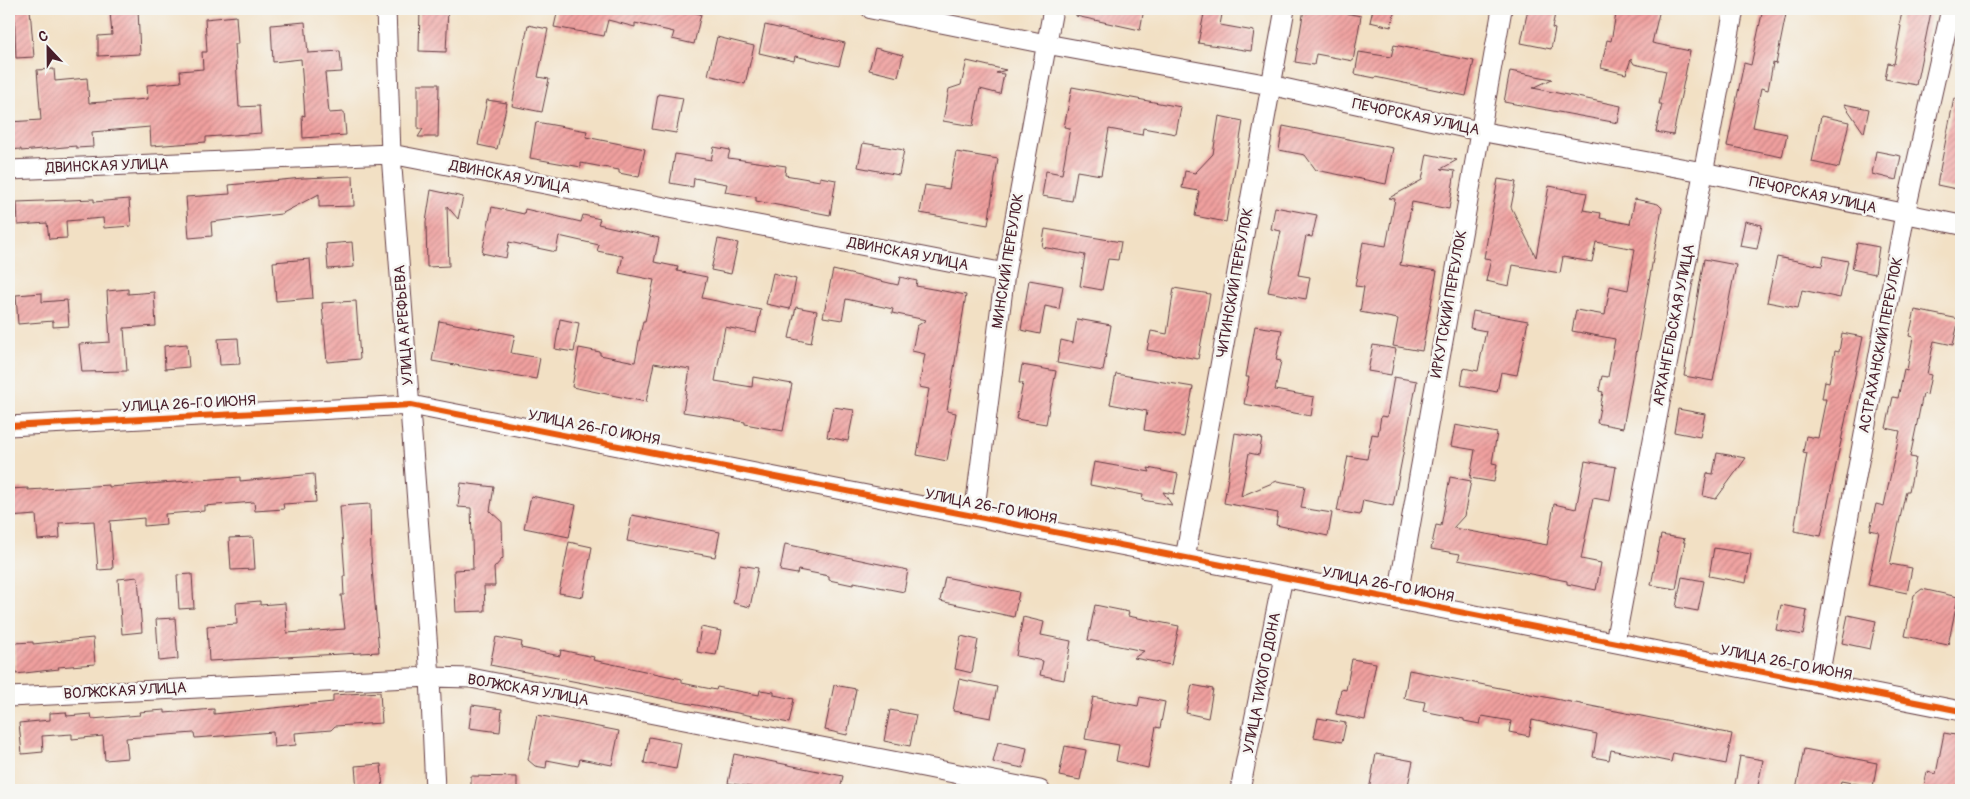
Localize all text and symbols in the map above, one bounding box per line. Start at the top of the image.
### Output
north arrow [22,22,72,72]
text: С [36,27,51,46]
street label: ПЕЧОРСКАЯ УЛИЦА [1351,94,1482,140]
street label: ДВИНСКАЯ УЛИЦА [44,154,169,178]
street label: ДВИНСКАЯ УЛИЦА [447,156,572,198]
street label: ПЕЧОРСКАЯ УЛИЦА [1748,172,1879,218]
street label: МИНСКИЙ ПЕРЕУЛОК [988,192,1028,330]
street label: ЧИТИНСКИЙ ПЕРЕУЛОК [1212,206,1258,360]
street label: ИРКУТСКИЙ ПЕРЕУЛОК [1427,229,1471,379]
street label: ДВИНСКАЯ УЛИЦА [845,233,970,275]
street label: АРХАНГЕЛЬСКАЯ УЛИЦА [1649,242,1699,408]
street label: АСТРАХАНСКИЙ ПЕРЕУЛОК [1855,255,1907,435]
street label: УЛИЦА АРЕФЬЕВА [390,264,418,386]
street label: УЛИЦА 26-ГО ИЮНЯ [121,391,257,417]
street label: УЛИЦА 26-ГО ИЮНЯ [526,406,662,450]
street label: УЛИЦА 26-ГО ИЮНЯ [923,485,1059,529]
street label: УЛИЦА 26-ГО ИЮНЯ [1320,563,1456,607]
street label: УЛИЦА ТИХОГО ДОНА [1239,611,1285,755]
street label: УЛИЦА 26-ГО ИЮНЯ [1718,641,1854,685]
street label: ВОЛЖСКАЯ УЛИЦА [466,670,590,710]
street label: ВОЛЖСКАЯ УЛИЦА [63,678,187,704]

